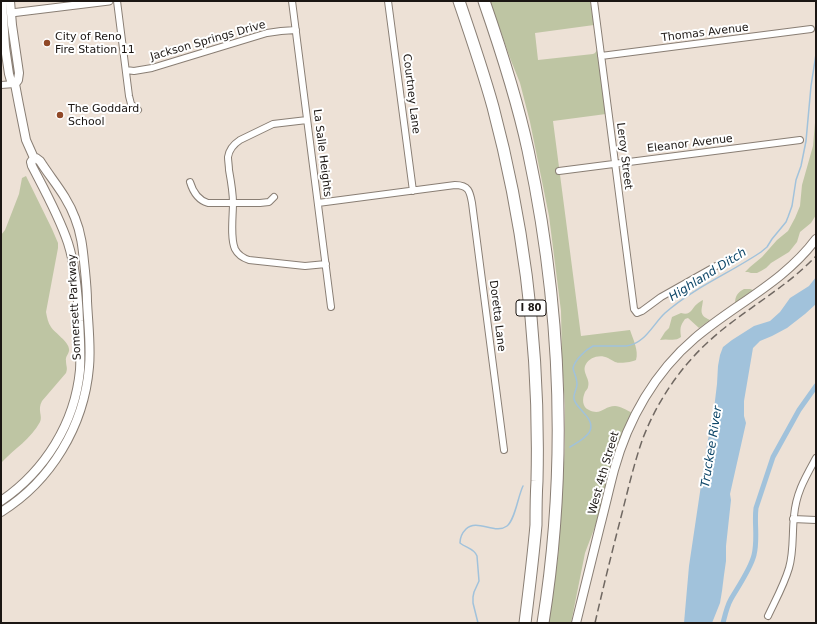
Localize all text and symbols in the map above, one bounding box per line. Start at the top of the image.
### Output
street label: Jackson Springs Drive [149,18,267,64]
street label: Thomas Avenue [661,21,749,45]
place label: City of Reno Fire Station 11 [55,30,135,56]
marker: City of Reno Fire Station 11 [42,38,52,48]
street label: Courtney Lane [400,53,422,135]
place label: The Goddard School [68,102,139,128]
street label: La Salle Heights [310,108,334,198]
marker: The Goddard School [55,110,65,120]
street label: Leroy Street [613,122,635,190]
street label: Eleanor Avenue [646,132,734,156]
water label: Highland Ditch [667,245,749,305]
street label: Somersett Parkway [66,254,84,360]
street label: Doretta Lane [486,280,508,352]
road number: I 80 [516,300,546,316]
water label: Truckee River [698,405,726,489]
street label: West 4th Street [586,430,622,516]

